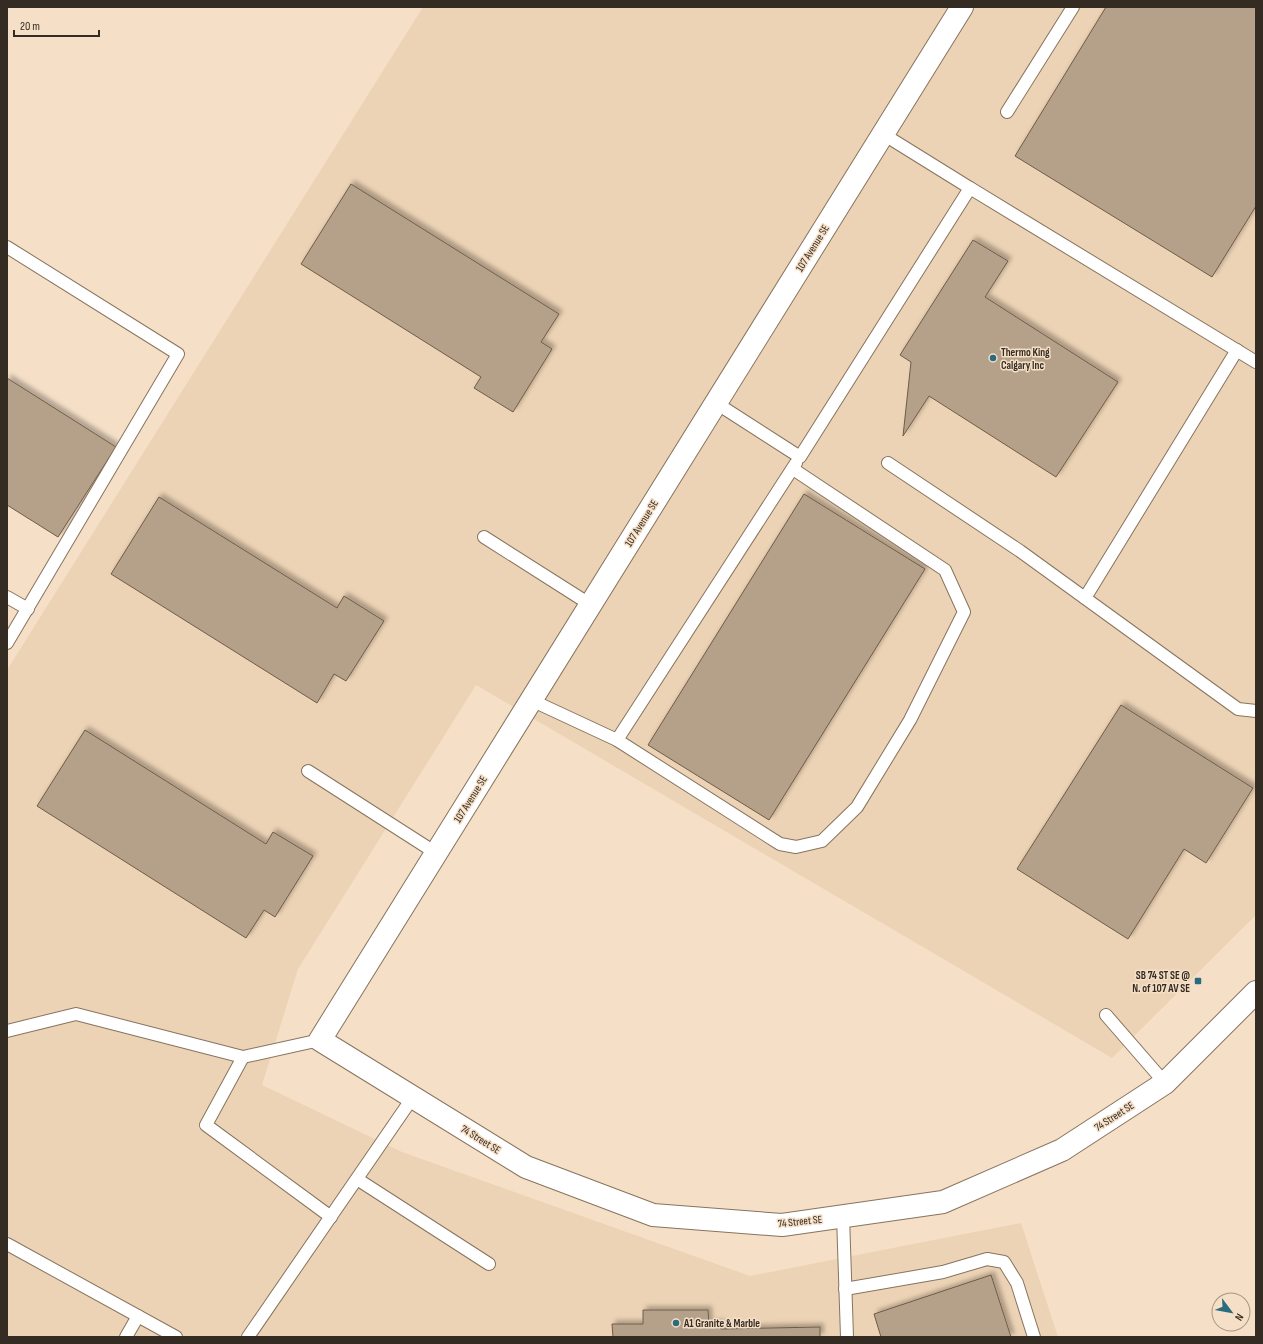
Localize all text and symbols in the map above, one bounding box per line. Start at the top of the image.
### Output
scale bar [14,12,99,38]
text: 20 m [20,19,40,34]
street label: 107 Avenue SE [793,222,832,274]
place label: Thermo King Calgary Inc [1001,346,1050,372]
marker: Thermo King Calgary Inc [988,353,998,363]
street label: 107 Avenue SE [622,497,661,549]
street label: 107 Avenue SE [451,773,490,825]
place label: SB 74 ST SE @ N. of 107 AV SE [1132,969,1191,995]
marker: SB 74 ST SE @ N. of 107 AV SE [1193,976,1203,986]
street label: 74 Street SE [1092,1099,1136,1134]
street label: 74 Street SE [458,1122,503,1157]
street label: 74 Street SE [777,1213,823,1230]
north arrow [1211,1292,1251,1332]
text: N [1232,1311,1246,1323]
place label: A1 Granite & Marble [683,1317,760,1330]
marker: A1 Granite & Marble [671,1318,681,1328]

